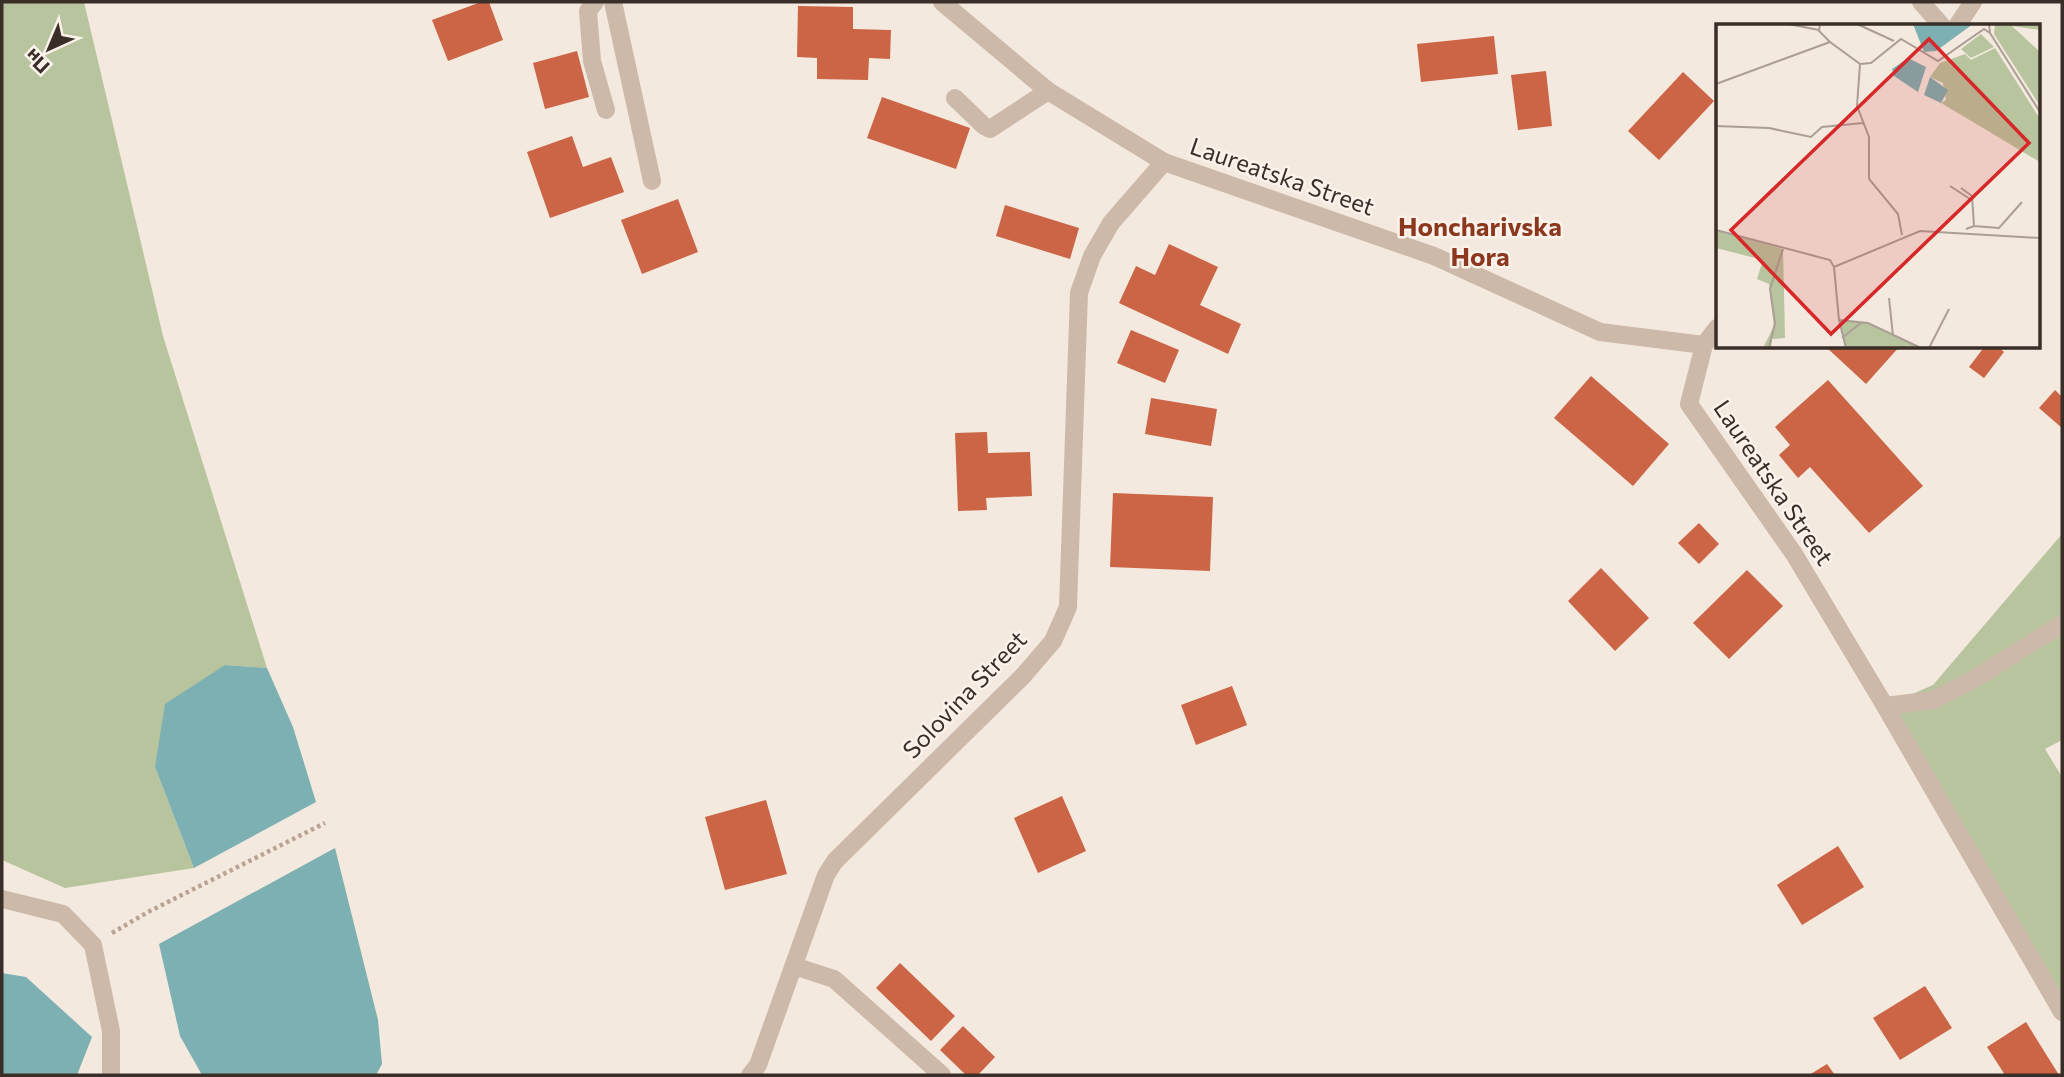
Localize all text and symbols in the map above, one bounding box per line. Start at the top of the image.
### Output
north arrow [14,14,84,84]
inset map [1716,24,2039,348]
text: Пн [20,45,54,79]
street label: Laureatska Street [1187,130,1379,221]
district label: Honcharivska Hora [1398,210,1562,271]
street label: Laureatska Street [1708,394,1840,570]
street label: Solovina Street [896,624,1032,764]

